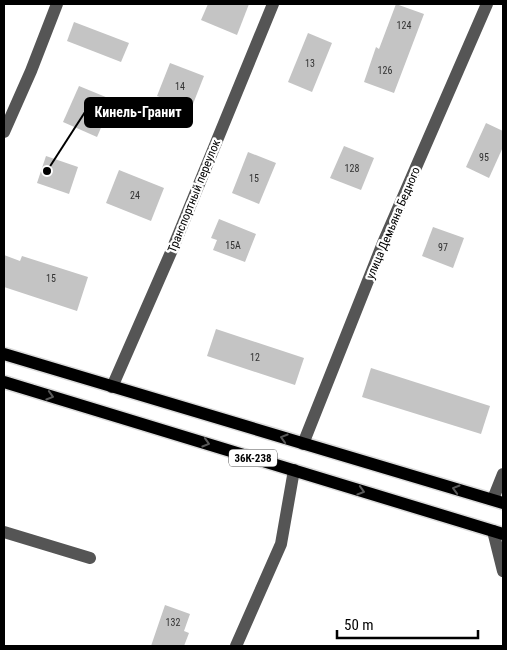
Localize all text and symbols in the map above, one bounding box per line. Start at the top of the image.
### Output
house number: 124 [397,20,411,31]
house number: 13 [305,58,315,69]
house number: 126 [378,65,392,76]
house number: 14 [175,81,185,92]
callout: Кинель-Гранит [85,98,192,127]
text: Кинель-Гранит [94,104,182,120]
street label: Транспортный переулок [165,137,223,255]
house number: 95 [479,152,489,163]
house number: 128 [345,163,359,174]
street label: улица Демьяна Бедного [363,165,423,281]
house number: 15 [249,173,259,184]
house number: 24 [130,190,140,201]
house number: 15А [225,240,241,251]
house number: 97 [438,242,448,253]
house number: 15 [46,273,56,284]
house number: 12 [250,352,260,363]
one-way arrow [46,390,54,400]
one-way arrow [280,433,288,443]
one-way arrow [201,438,209,448]
road number: 36К-238 [229,449,277,466]
one-way arrow [453,484,461,494]
one-way arrow [357,485,365,495]
scale bar [337,608,478,640]
text: 50 m [344,616,374,634]
house number: 132 [166,617,180,628]

